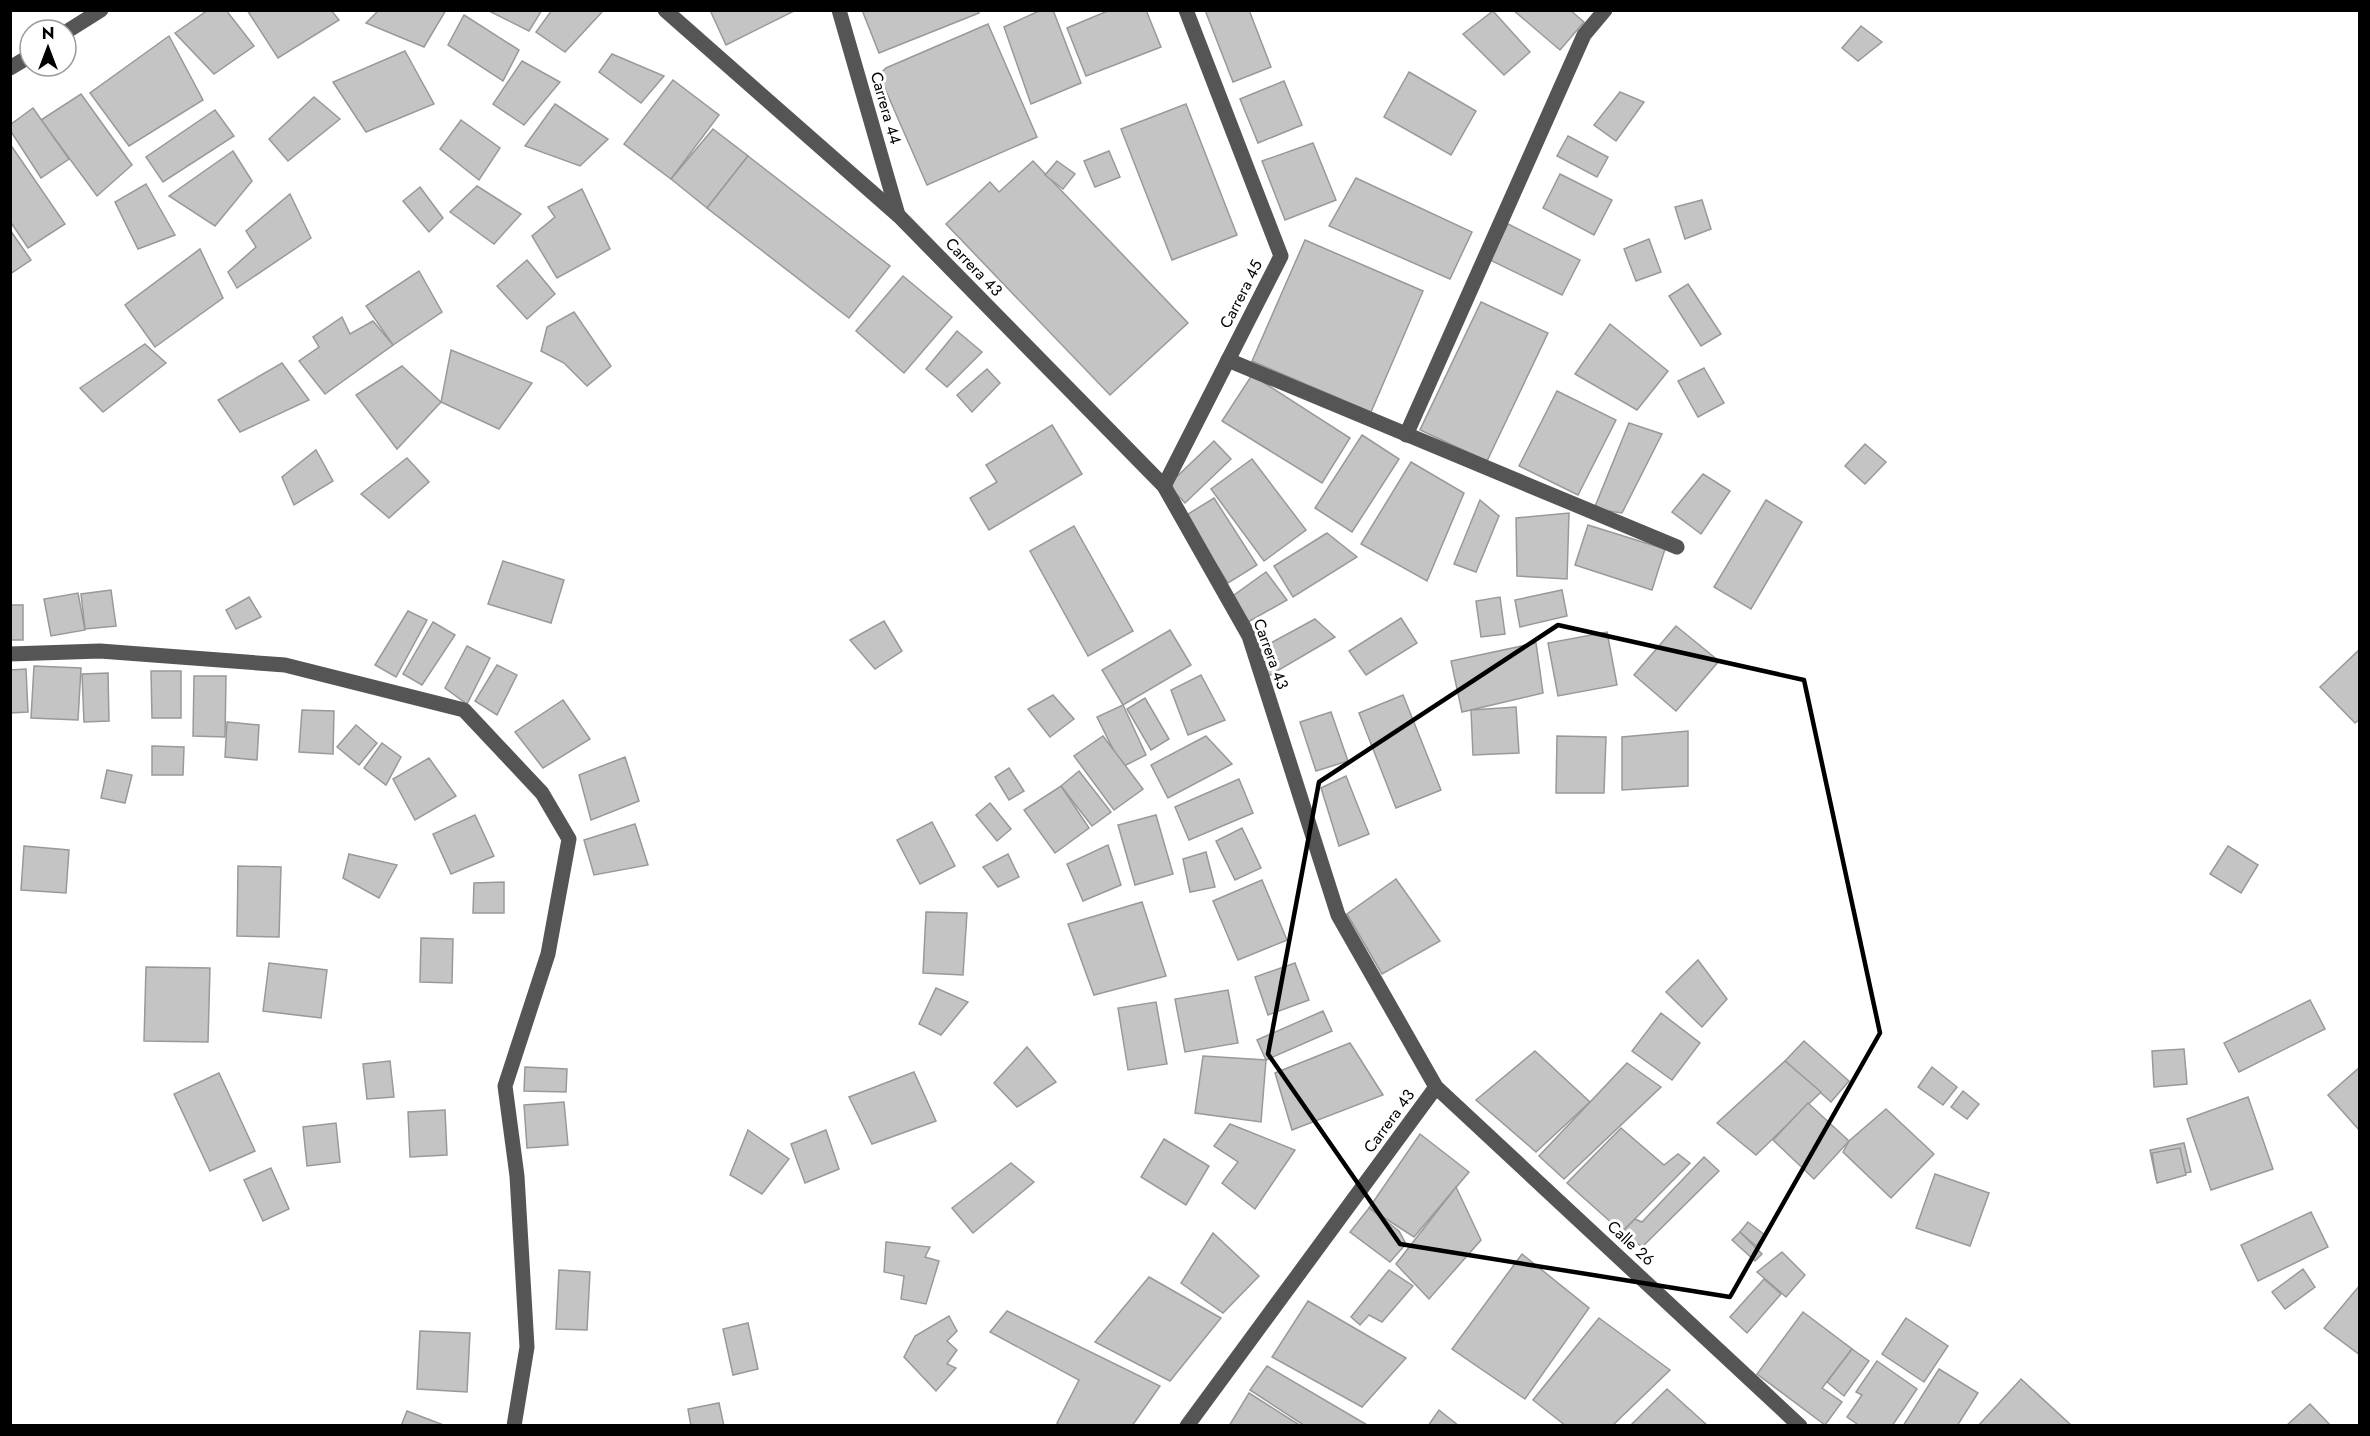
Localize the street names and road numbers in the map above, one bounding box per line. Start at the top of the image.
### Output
street label: Carrera 44 [865,69,907,147]
street label: Carrera 43 [940,233,1008,302]
street label: Carrera 45 [1214,256,1268,332]
street label: Carrera 43 [1248,615,1294,693]
street label: Carrera 43 [1358,1084,1420,1158]
street label: Calle 26 [1602,1215,1660,1271]

